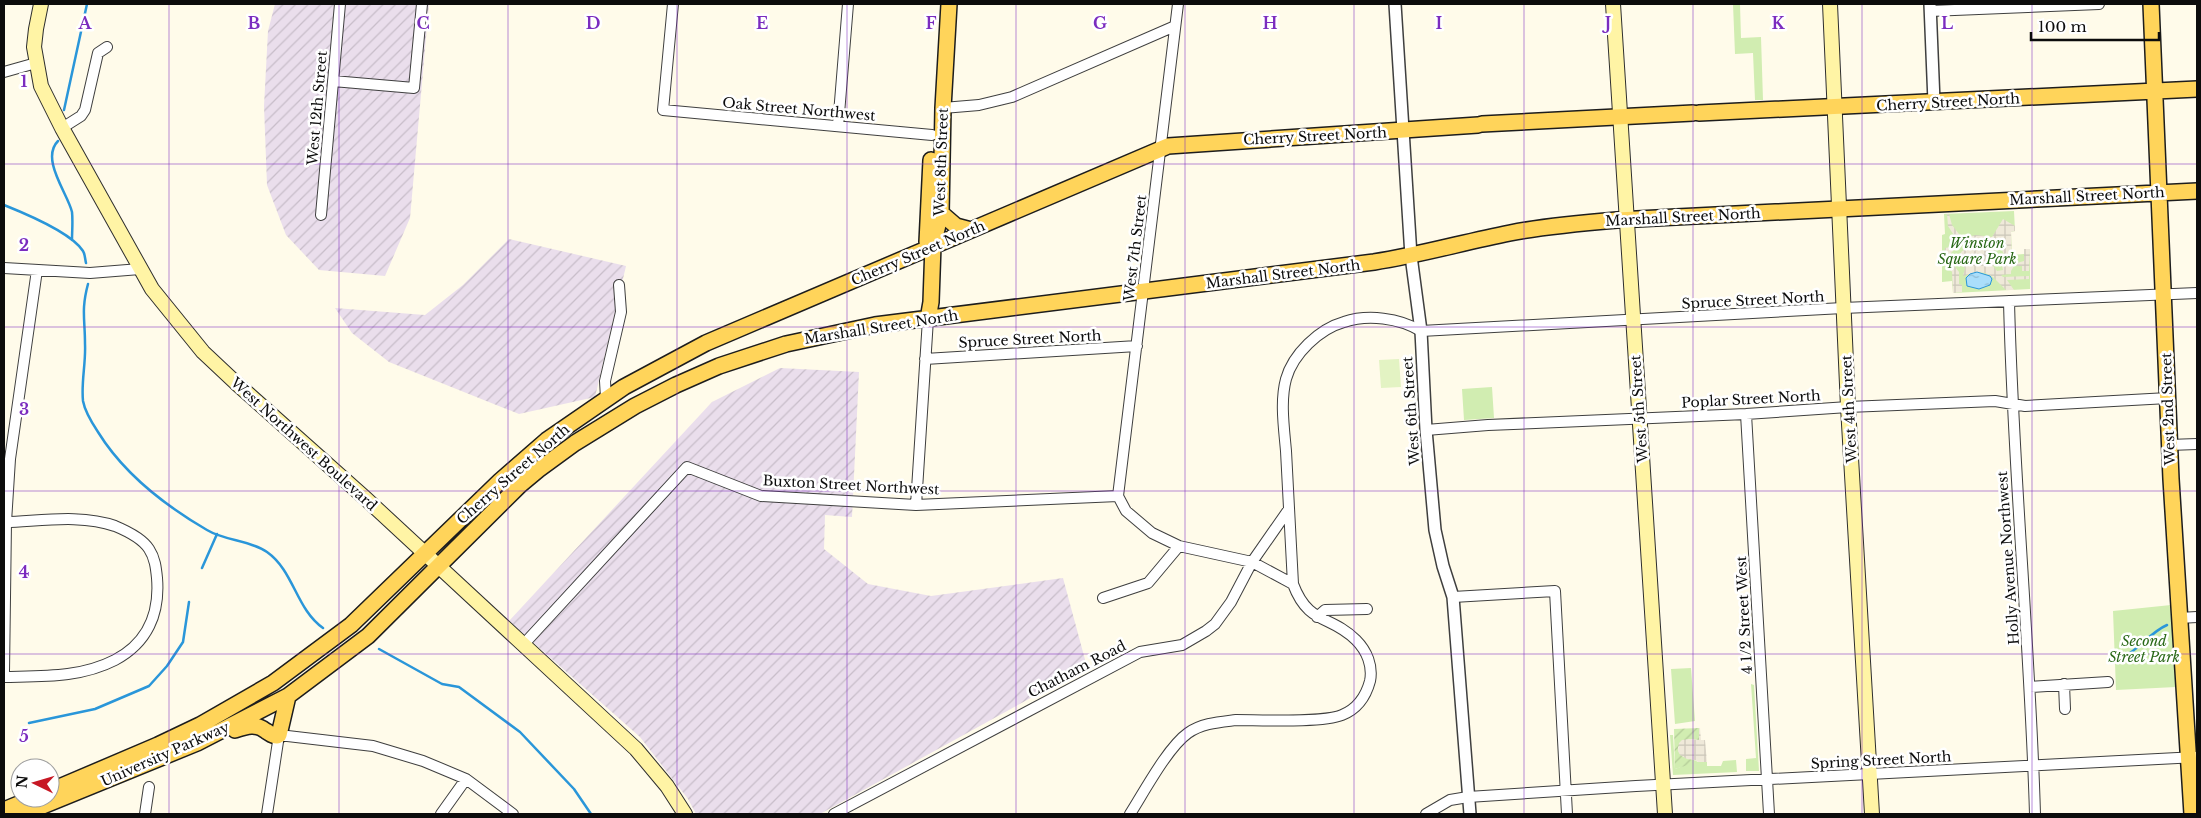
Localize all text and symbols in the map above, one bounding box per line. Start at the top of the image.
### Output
scale bar [2031,10,2158,42]
text: A [78,13,93,33]
text: B [248,13,261,33]
text: C [416,13,430,33]
text: D [586,13,600,33]
text: E [756,13,768,33]
text: F [925,13,937,33]
text: G [1093,13,1107,33]
text: H [1262,13,1278,33]
text: I [1436,13,1443,33]
text: J [1602,13,1611,33]
text: K [1771,13,1785,33]
text: L [1941,13,1953,33]
text: 100 m [2038,17,2087,36]
street label: West 12th Street [303,49,331,167]
text: 1 [21,71,28,91]
street label: Cherry Street North [1876,89,2021,115]
street label: Oak Street Northwest [722,93,877,125]
street label: West 8th Street [930,107,952,218]
street label: Cherry Street North [1243,123,1388,149]
street label: Marshall Street North [2009,183,2166,209]
street label: West 7th Street [1119,193,1151,303]
street label: Marshall Street North [1605,204,1762,230]
street label: Cherry Street North [848,216,988,289]
park label: Winston Square Park [1937,234,2017,268]
text: 2 [19,235,29,255]
street label: Marshall Street North [1205,256,1362,292]
street label: Spruce Street North [1681,287,1825,313]
street label: Marshall Street North [803,306,960,348]
street label: Spruce Street North [958,326,1102,352]
street label: West 2nd Street [2157,352,2179,467]
street label: West 5th Street [1626,354,1652,465]
street label: West 4th Street [1837,354,1861,465]
street label: West 6th Street [1398,355,1424,467]
street label: West Northwest Boulevard [226,373,381,515]
street label: Poplar Street North [1681,386,1822,412]
text: 3 [19,399,29,419]
street label: Cherry Street North [453,420,573,528]
street label: Holly Avenue Northwest [1993,470,2023,645]
street label: Buxton Street Northwest [762,471,940,499]
street label: 4 1/2 Street West [1732,555,1756,674]
text: 4 [19,562,29,582]
park label: Second Street Park [2108,632,2180,666]
street label: Chatham Road [1025,636,1130,701]
street label: University Parkway [98,718,232,790]
text: 5 [19,726,29,746]
street label: Spring Street North [1810,747,1952,773]
north arrow [10,758,60,808]
text: N [13,775,32,789]

